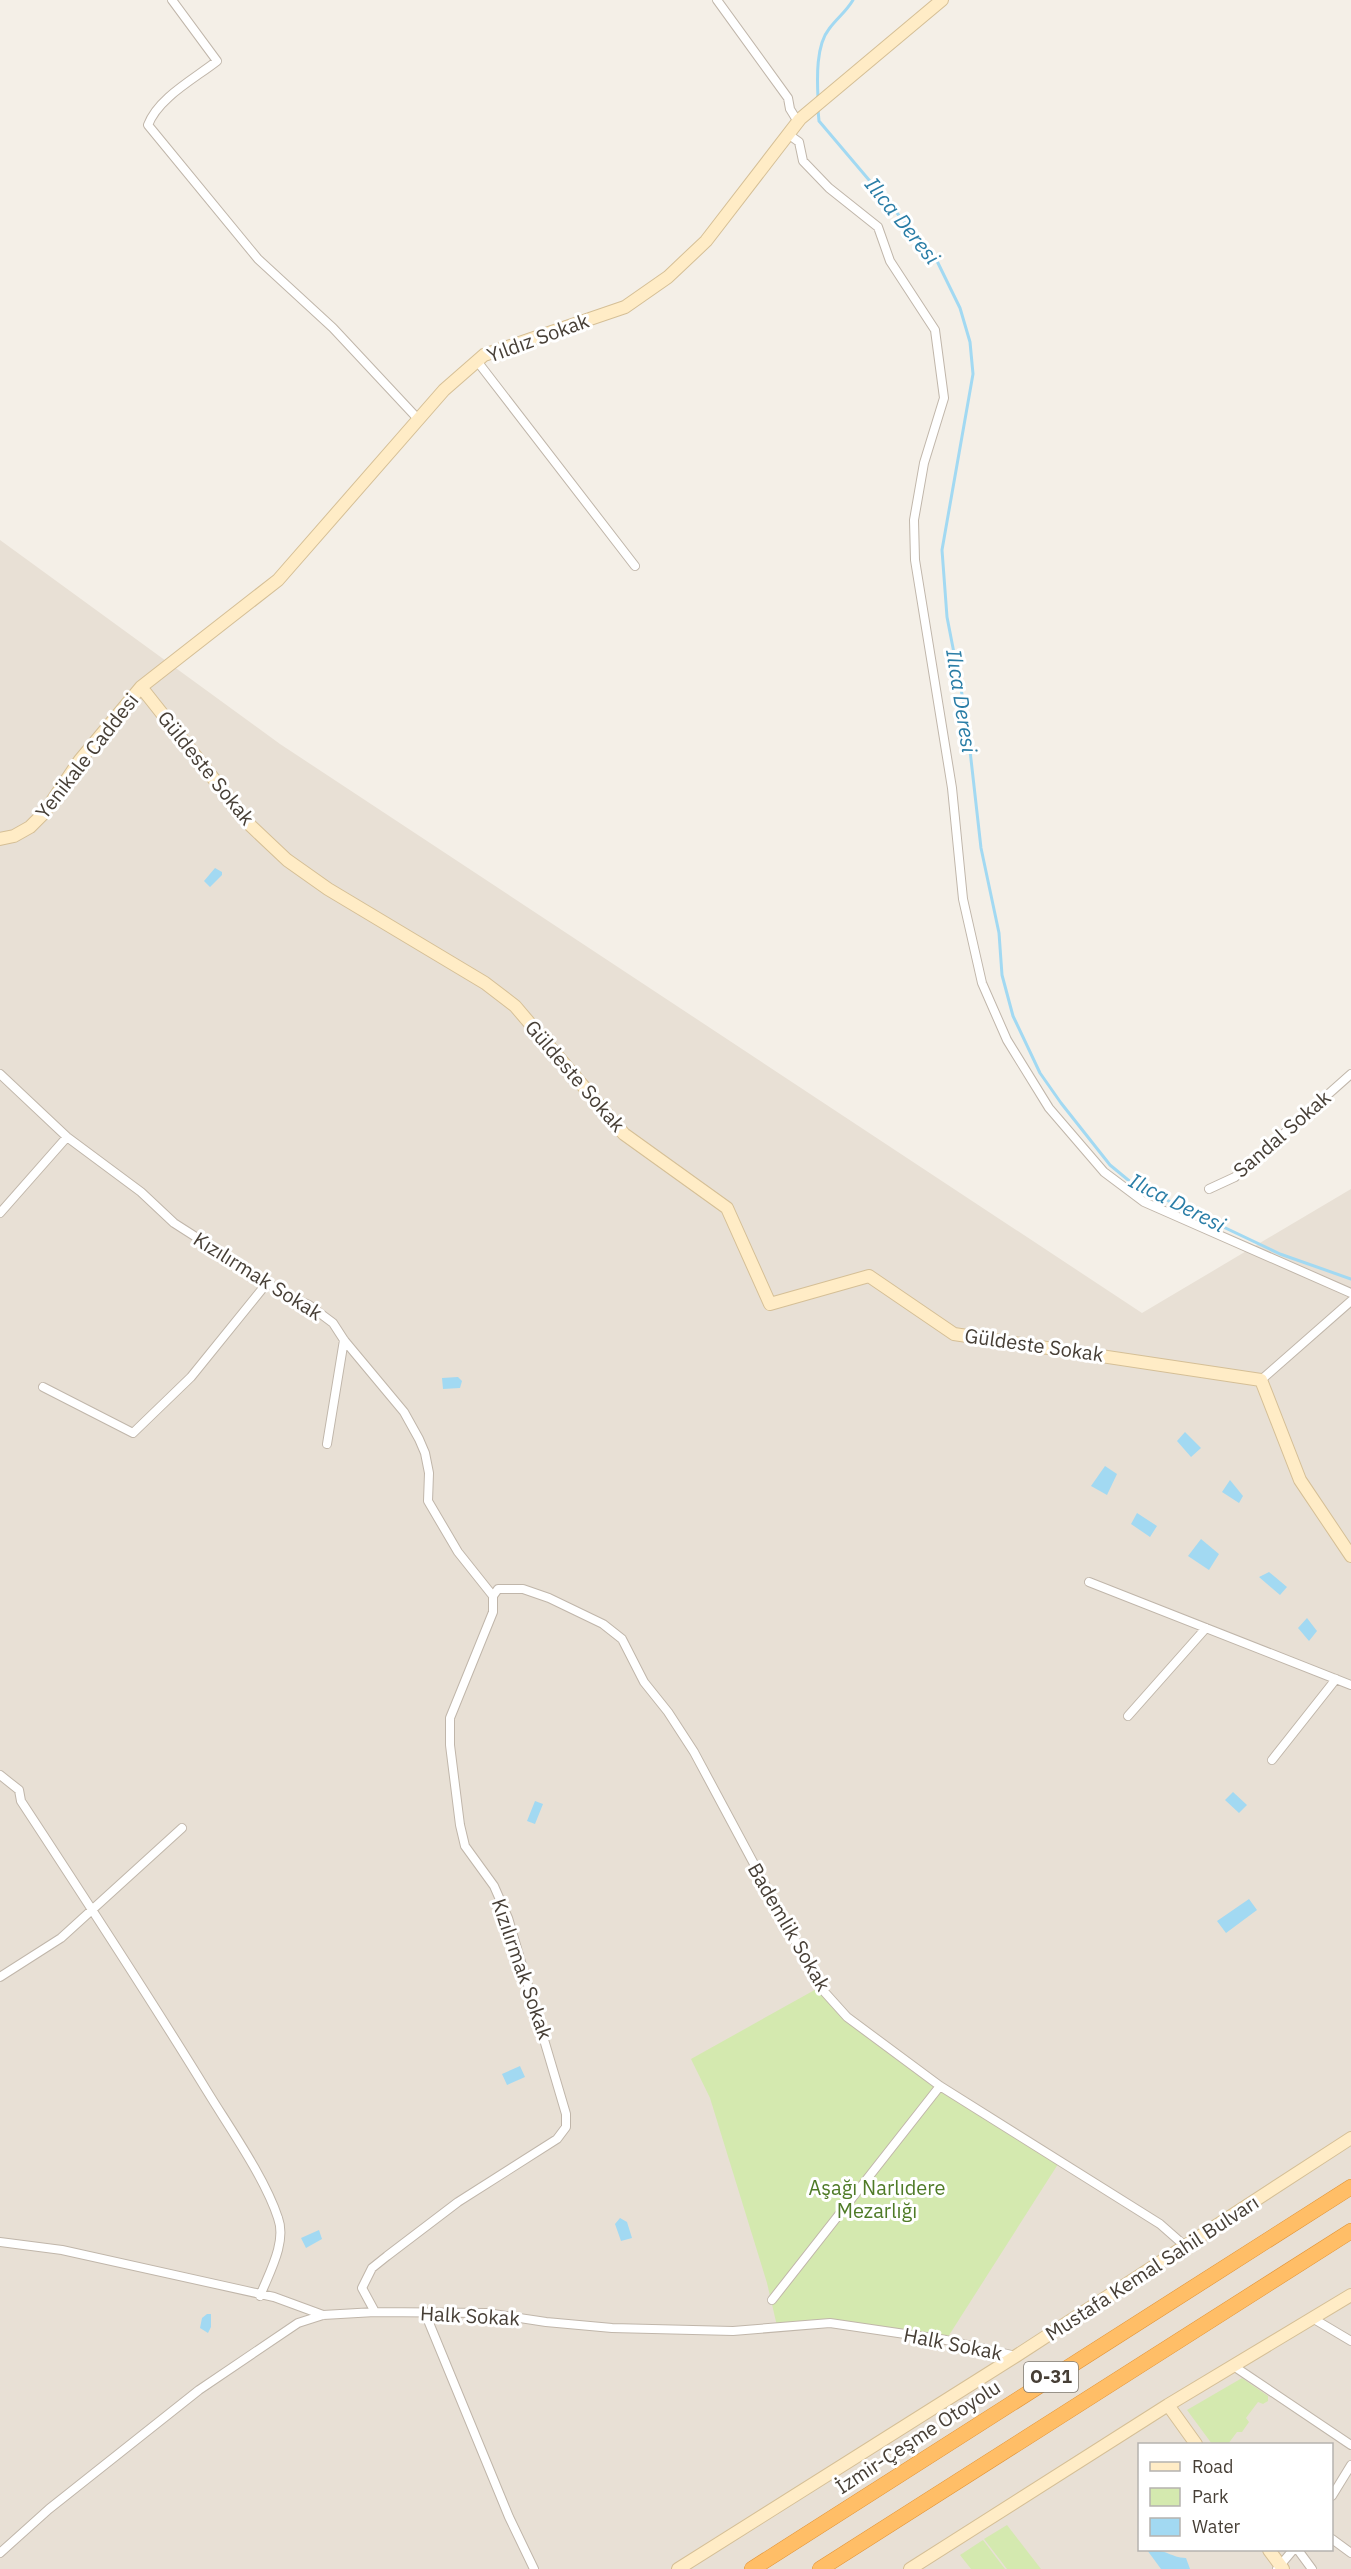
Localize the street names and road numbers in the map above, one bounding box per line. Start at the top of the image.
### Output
street label: Yıldız Sokak [483,306,593,368]
street label: Yenikale Caddesi [29,687,144,824]
street label: Güldeste Sokak [152,705,261,831]
street label: Güldeste Sokak [519,1014,632,1138]
street label: Sandal Sokak [1227,1084,1336,1183]
street label: Kızılırmak Sokak [189,1225,328,1326]
street label: Güldeste Sokak [963,1321,1106,1368]
street label: Bademlik Sokak [742,1858,837,1996]
street label: Kızılırmak Sokak [486,1895,559,2043]
street label: Mustafa Kemal Sahil Bulvarı [1040,2188,1264,2347]
street label: Halk Sokak [419,2299,521,2332]
street label: Halk Sokak [901,2321,1005,2366]
road number: O-31 [1024,2362,1078,2392]
street label: İzmir-Çeşme Otoyolu [830,2373,1005,2500]

